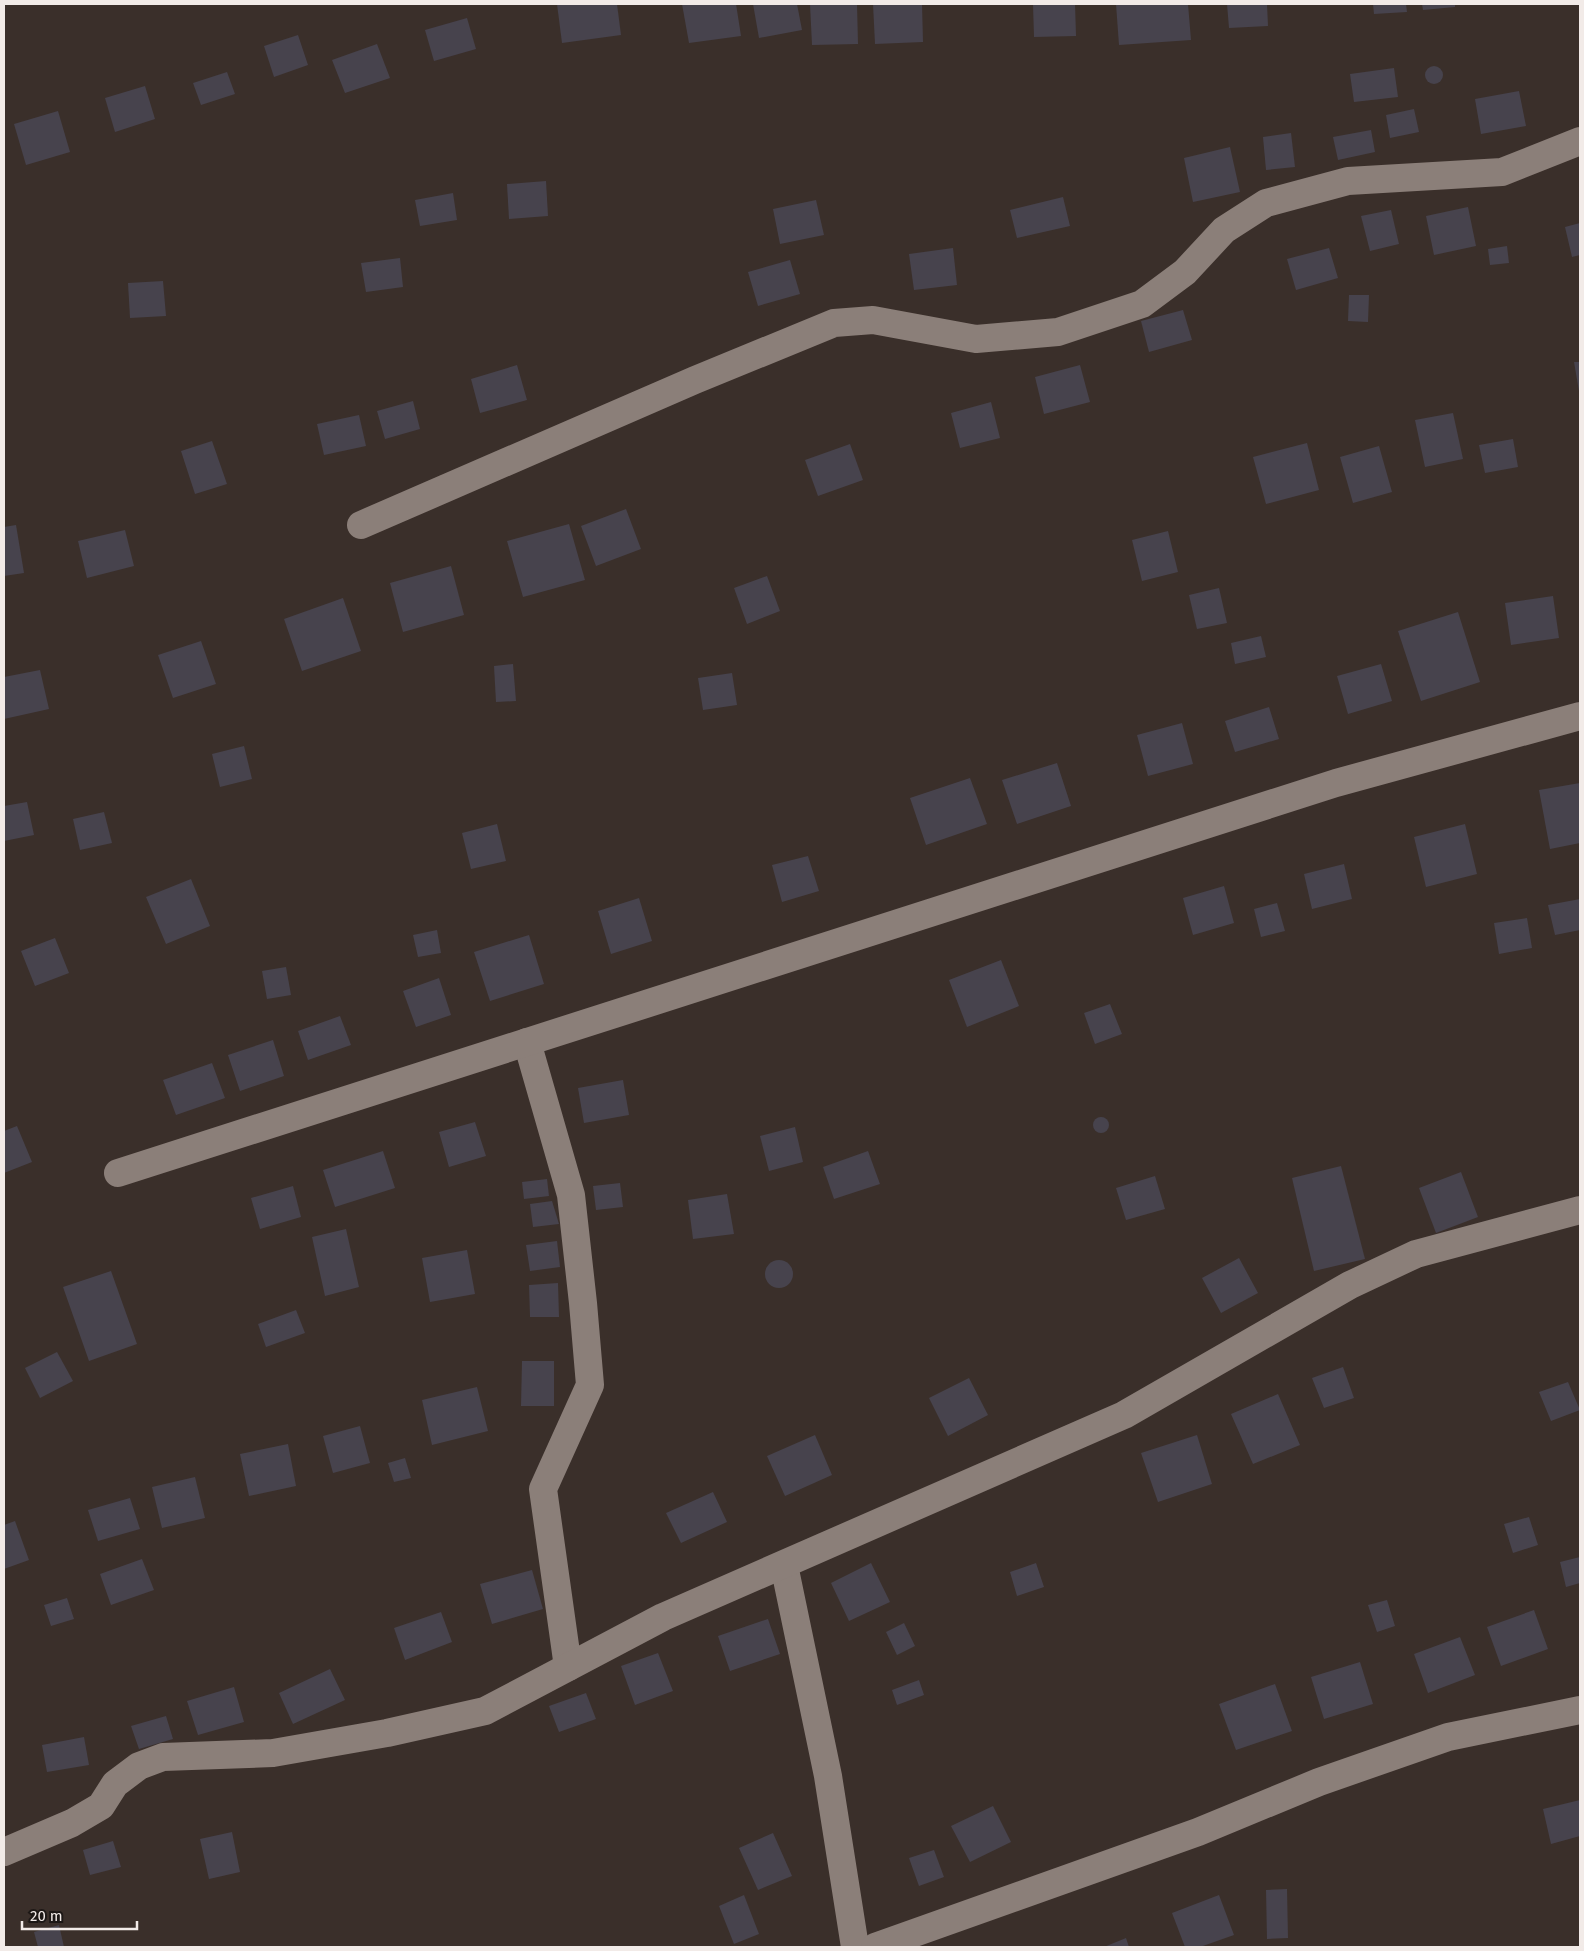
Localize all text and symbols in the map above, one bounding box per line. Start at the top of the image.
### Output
scale bar [22,1898,138,1930]
text: 20 m [30,1907,63,1925]

